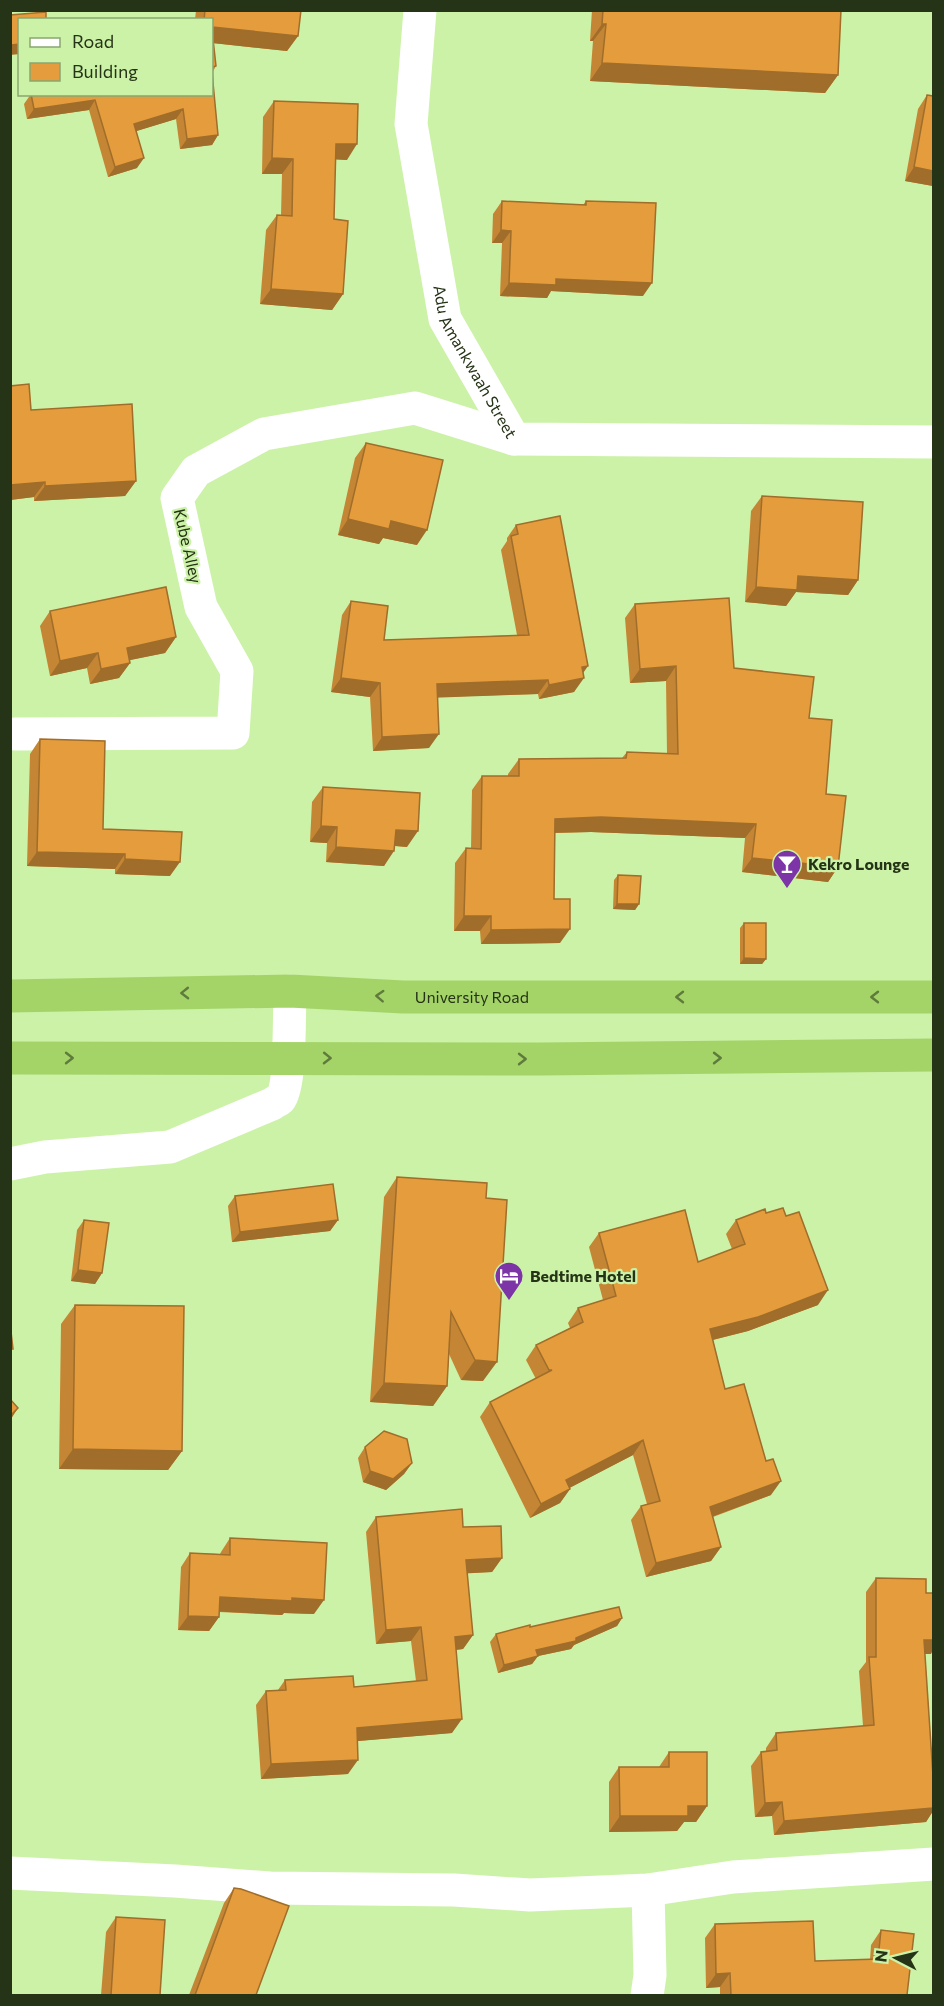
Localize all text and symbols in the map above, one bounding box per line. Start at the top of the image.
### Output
legend [18,18,213,96]
text: Road [72,30,114,52]
text: Building [72,60,138,82]
street label: Adu Amankwaah Street [430,283,522,442]
street label: Kube Alley [171,507,206,585]
bar icon: Kekro Lounge [771,848,803,890]
place label: Kekro Lounge [808,854,909,873]
one-way arrow [181,987,190,999]
street label: University Road [415,987,529,1006]
one-way arrow [376,989,385,1002]
one-way arrow [676,991,685,1003]
one-way arrow [871,991,880,1003]
one-way arrow [64,1052,73,1064]
one-way arrow [322,1052,331,1064]
one-way arrow [712,1052,721,1064]
one-way arrow [517,1053,526,1065]
hotel icon: Bedtime Hotel [493,1260,525,1302]
place label: Bedtime Hotel [530,1266,636,1285]
north arrow [866,1928,926,1988]
text: N [870,1949,891,1963]

